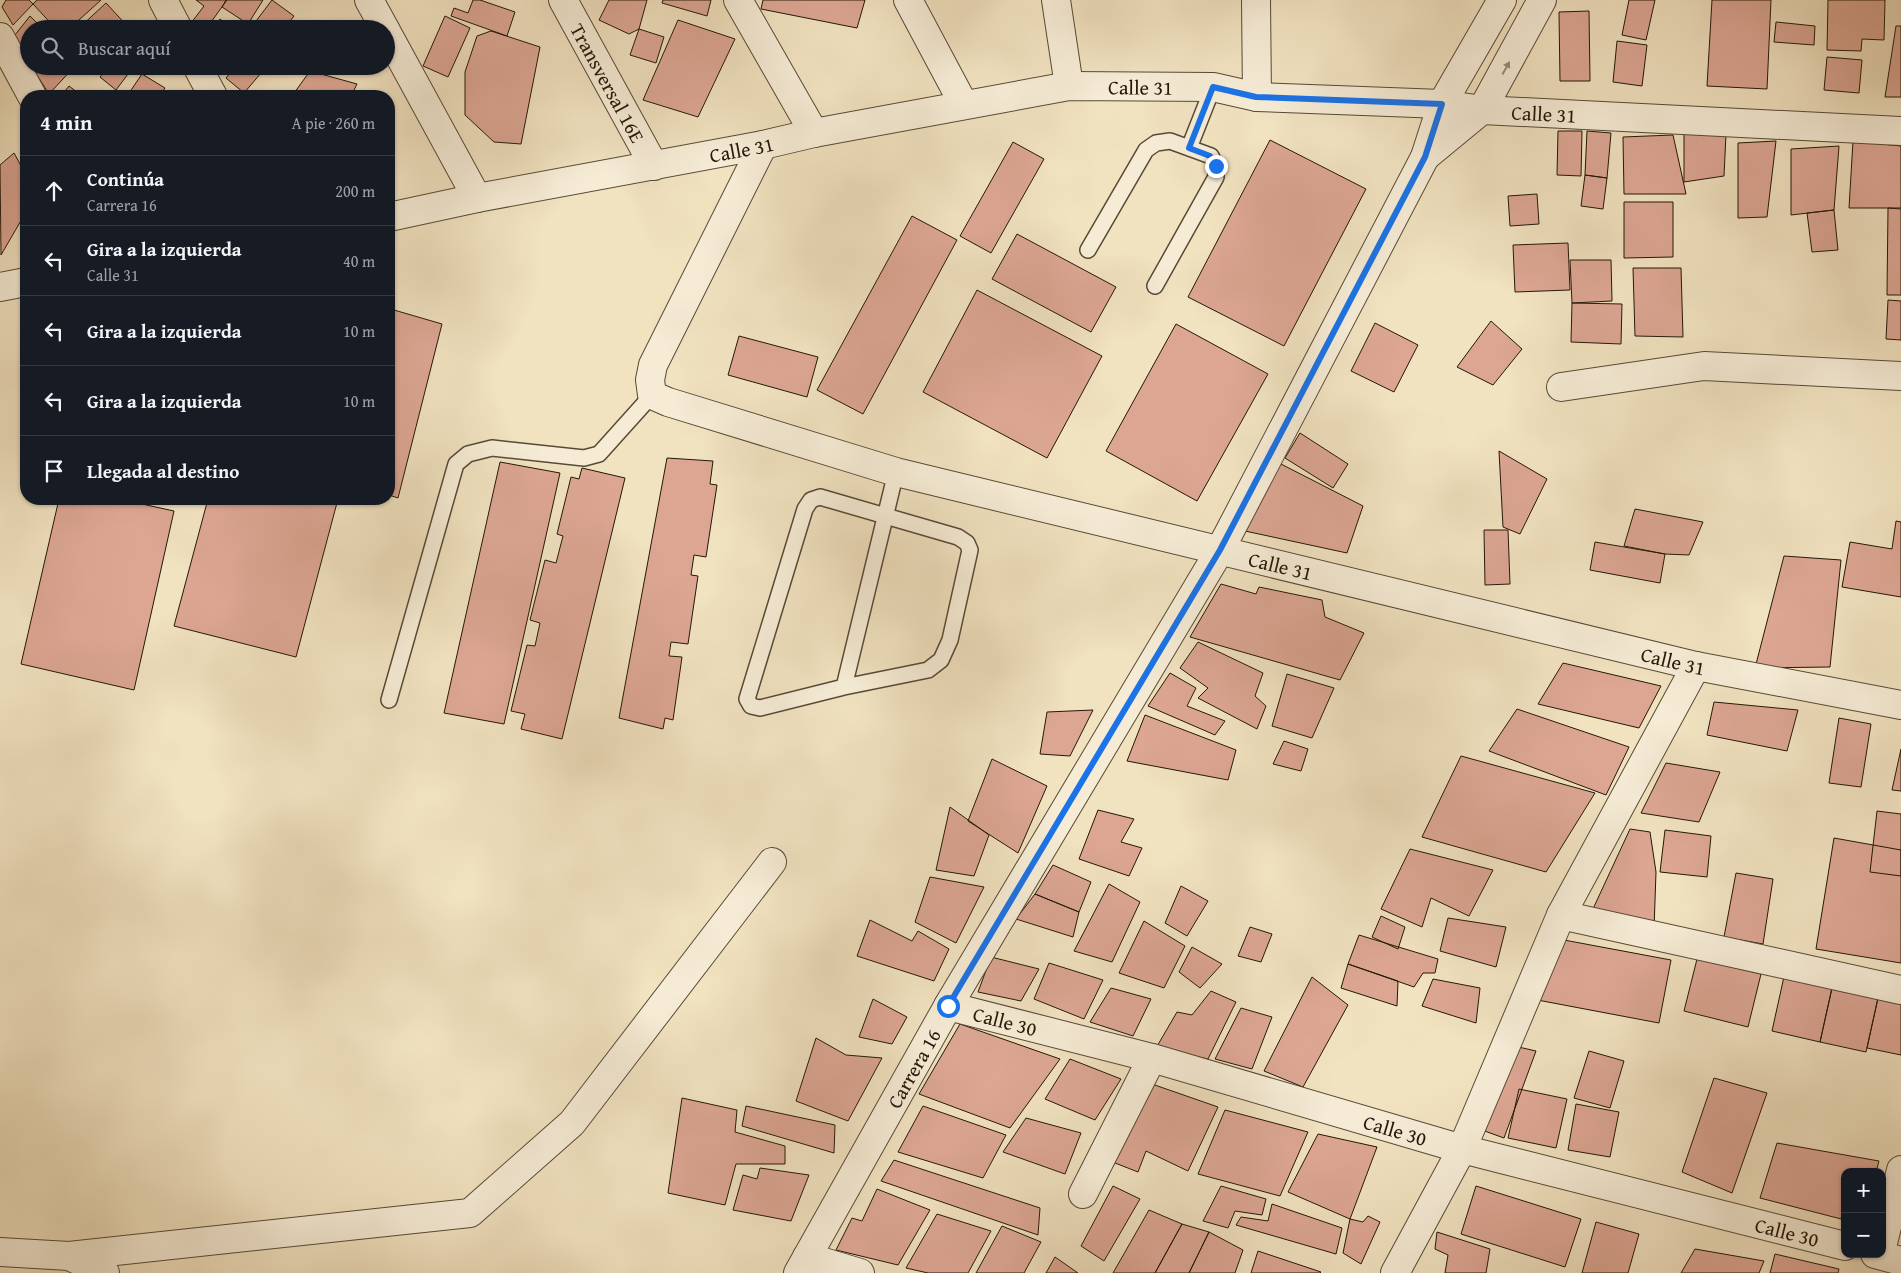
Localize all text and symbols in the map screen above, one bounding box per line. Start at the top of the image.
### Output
street label: Transversal 16E [564,18,653,147]
search box [20,20,395,75]
icon: search [38,34,66,62]
text: Buscar aquí [78,34,171,62]
one-way arrow [1501,61,1510,74]
street label: Calle 31 [1108,72,1173,101]
street label: Calle 31 [1511,97,1577,129]
text: 4 min [40,107,92,138]
text: A pie · 260 m [292,111,375,135]
street label: Calle 31 [707,128,776,169]
route end [1205,155,1228,178]
text: Continúa [87,165,164,193]
icon: ahead [40,177,68,205]
text: 200 m [335,179,375,203]
text: Carrera 16 [87,193,157,217]
text: Gira a la izquierda [87,235,242,263]
icon: left [40,247,68,275]
text: 40 m [343,249,375,273]
text: Calle 31 [87,263,139,287]
icon: left [40,317,68,345]
text: Gira a la izquierda [87,317,242,345]
text: 10 m [343,319,375,343]
icon: left [40,387,68,415]
text: Gira a la izquierda [87,387,242,415]
text: 10 m [343,389,375,413]
icon: arrive [40,457,68,485]
text: Llegada al destino [87,457,239,485]
street label: Calle 31 [1246,544,1315,587]
street label: Calle 31 [1638,639,1707,682]
route start [937,995,960,1018]
street label: Calle 30 [970,999,1040,1043]
street label: Carrera 16 [879,1023,947,1113]
street label: Calle 30 [1360,1106,1430,1152]
map controls [1841,1168,1886,1258]
button: + [1841,1168,1886,1213]
street label: Calle 30 [1752,1209,1822,1253]
button: − [1841,1213,1886,1258]

